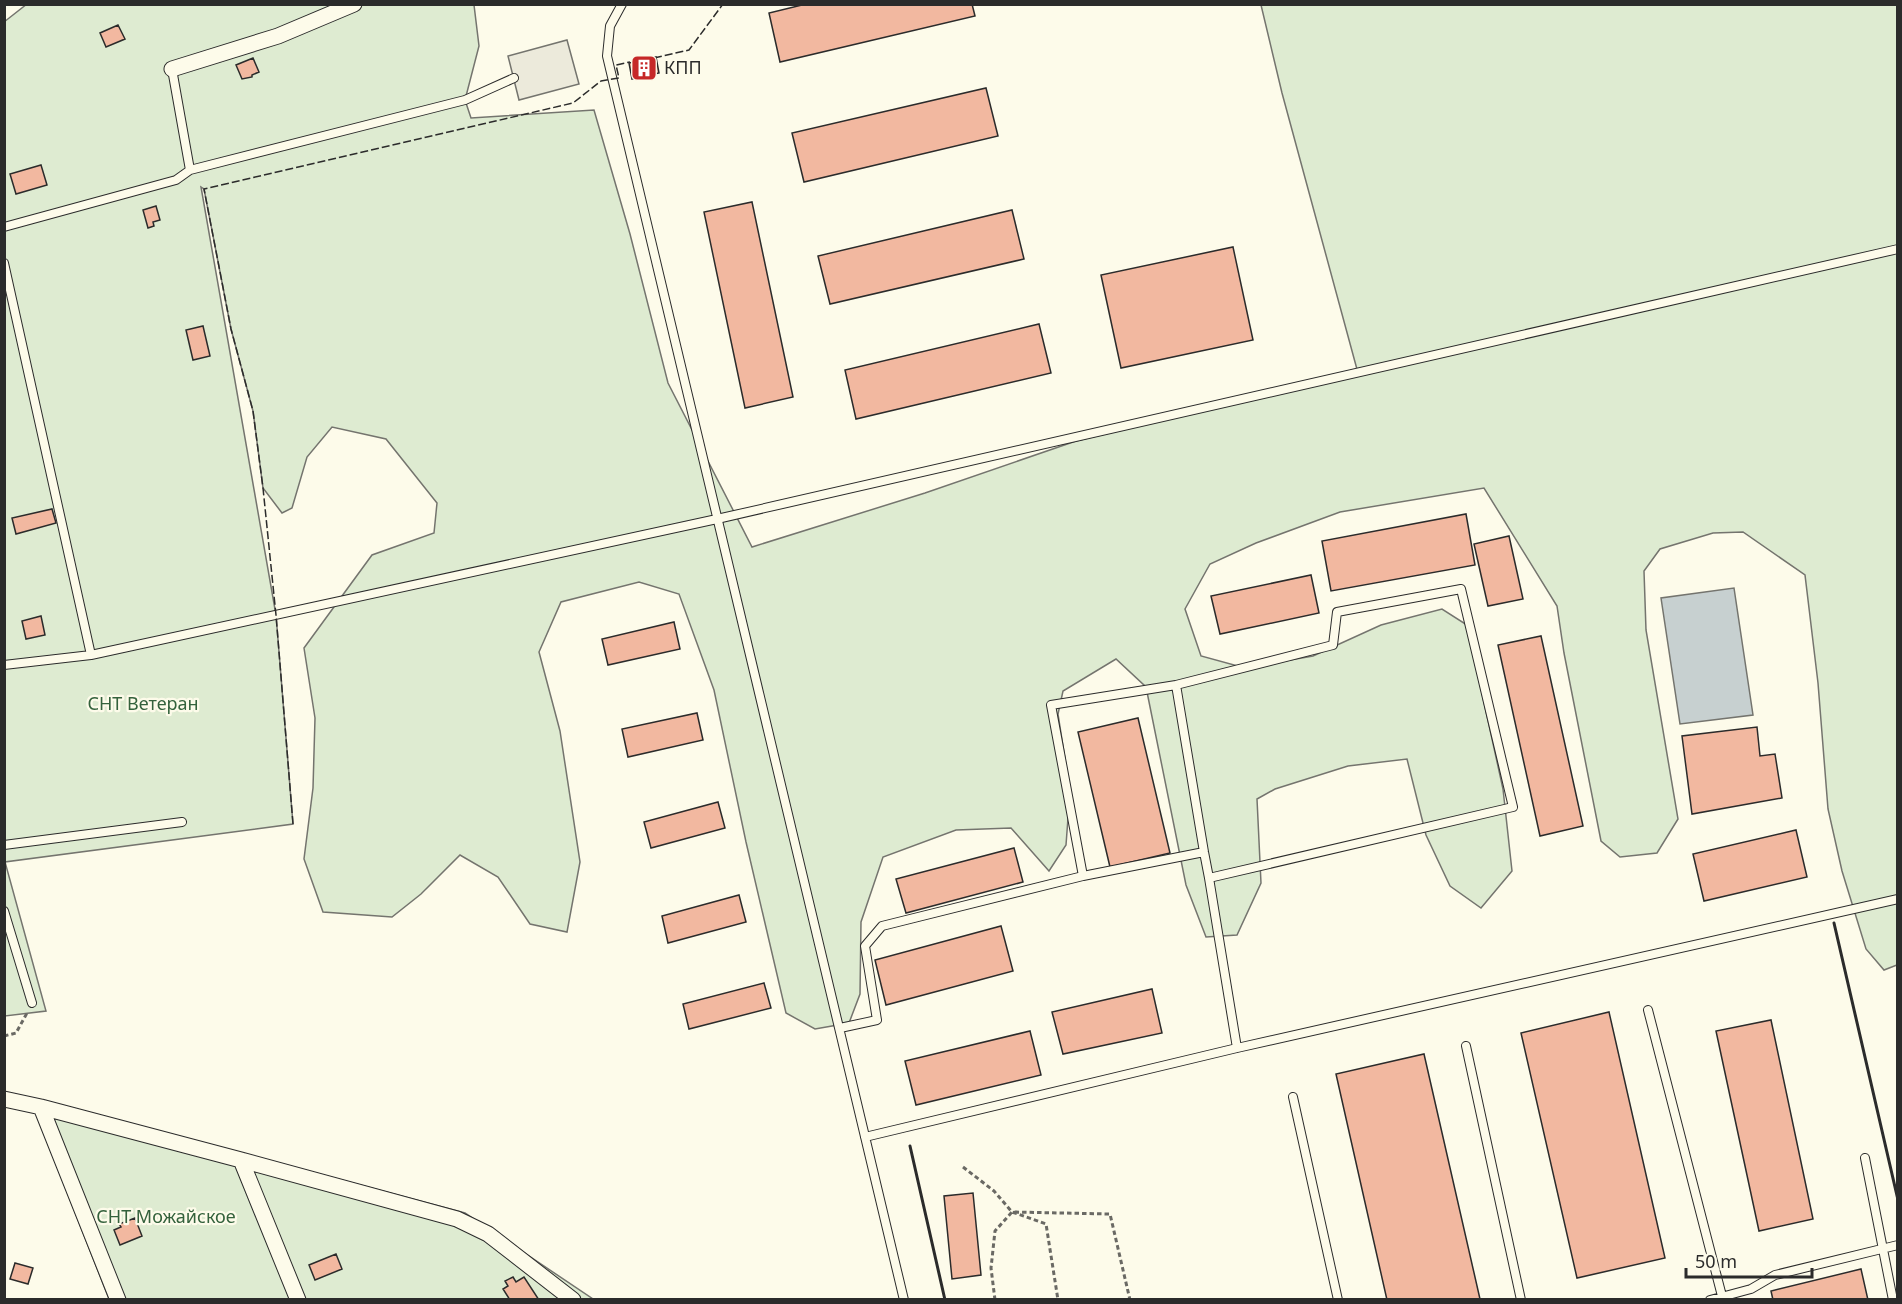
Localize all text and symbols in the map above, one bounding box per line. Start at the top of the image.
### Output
building icon: КПП [629,53,659,83]
place label: КПП [664,55,702,79]
park label: СНТ Ветеран [87,691,199,715]
park label: СНТ Можайское [96,1204,236,1228]
scale bar [1686,1241,1812,1279]
text: 50 m [1695,1249,1737,1273]

